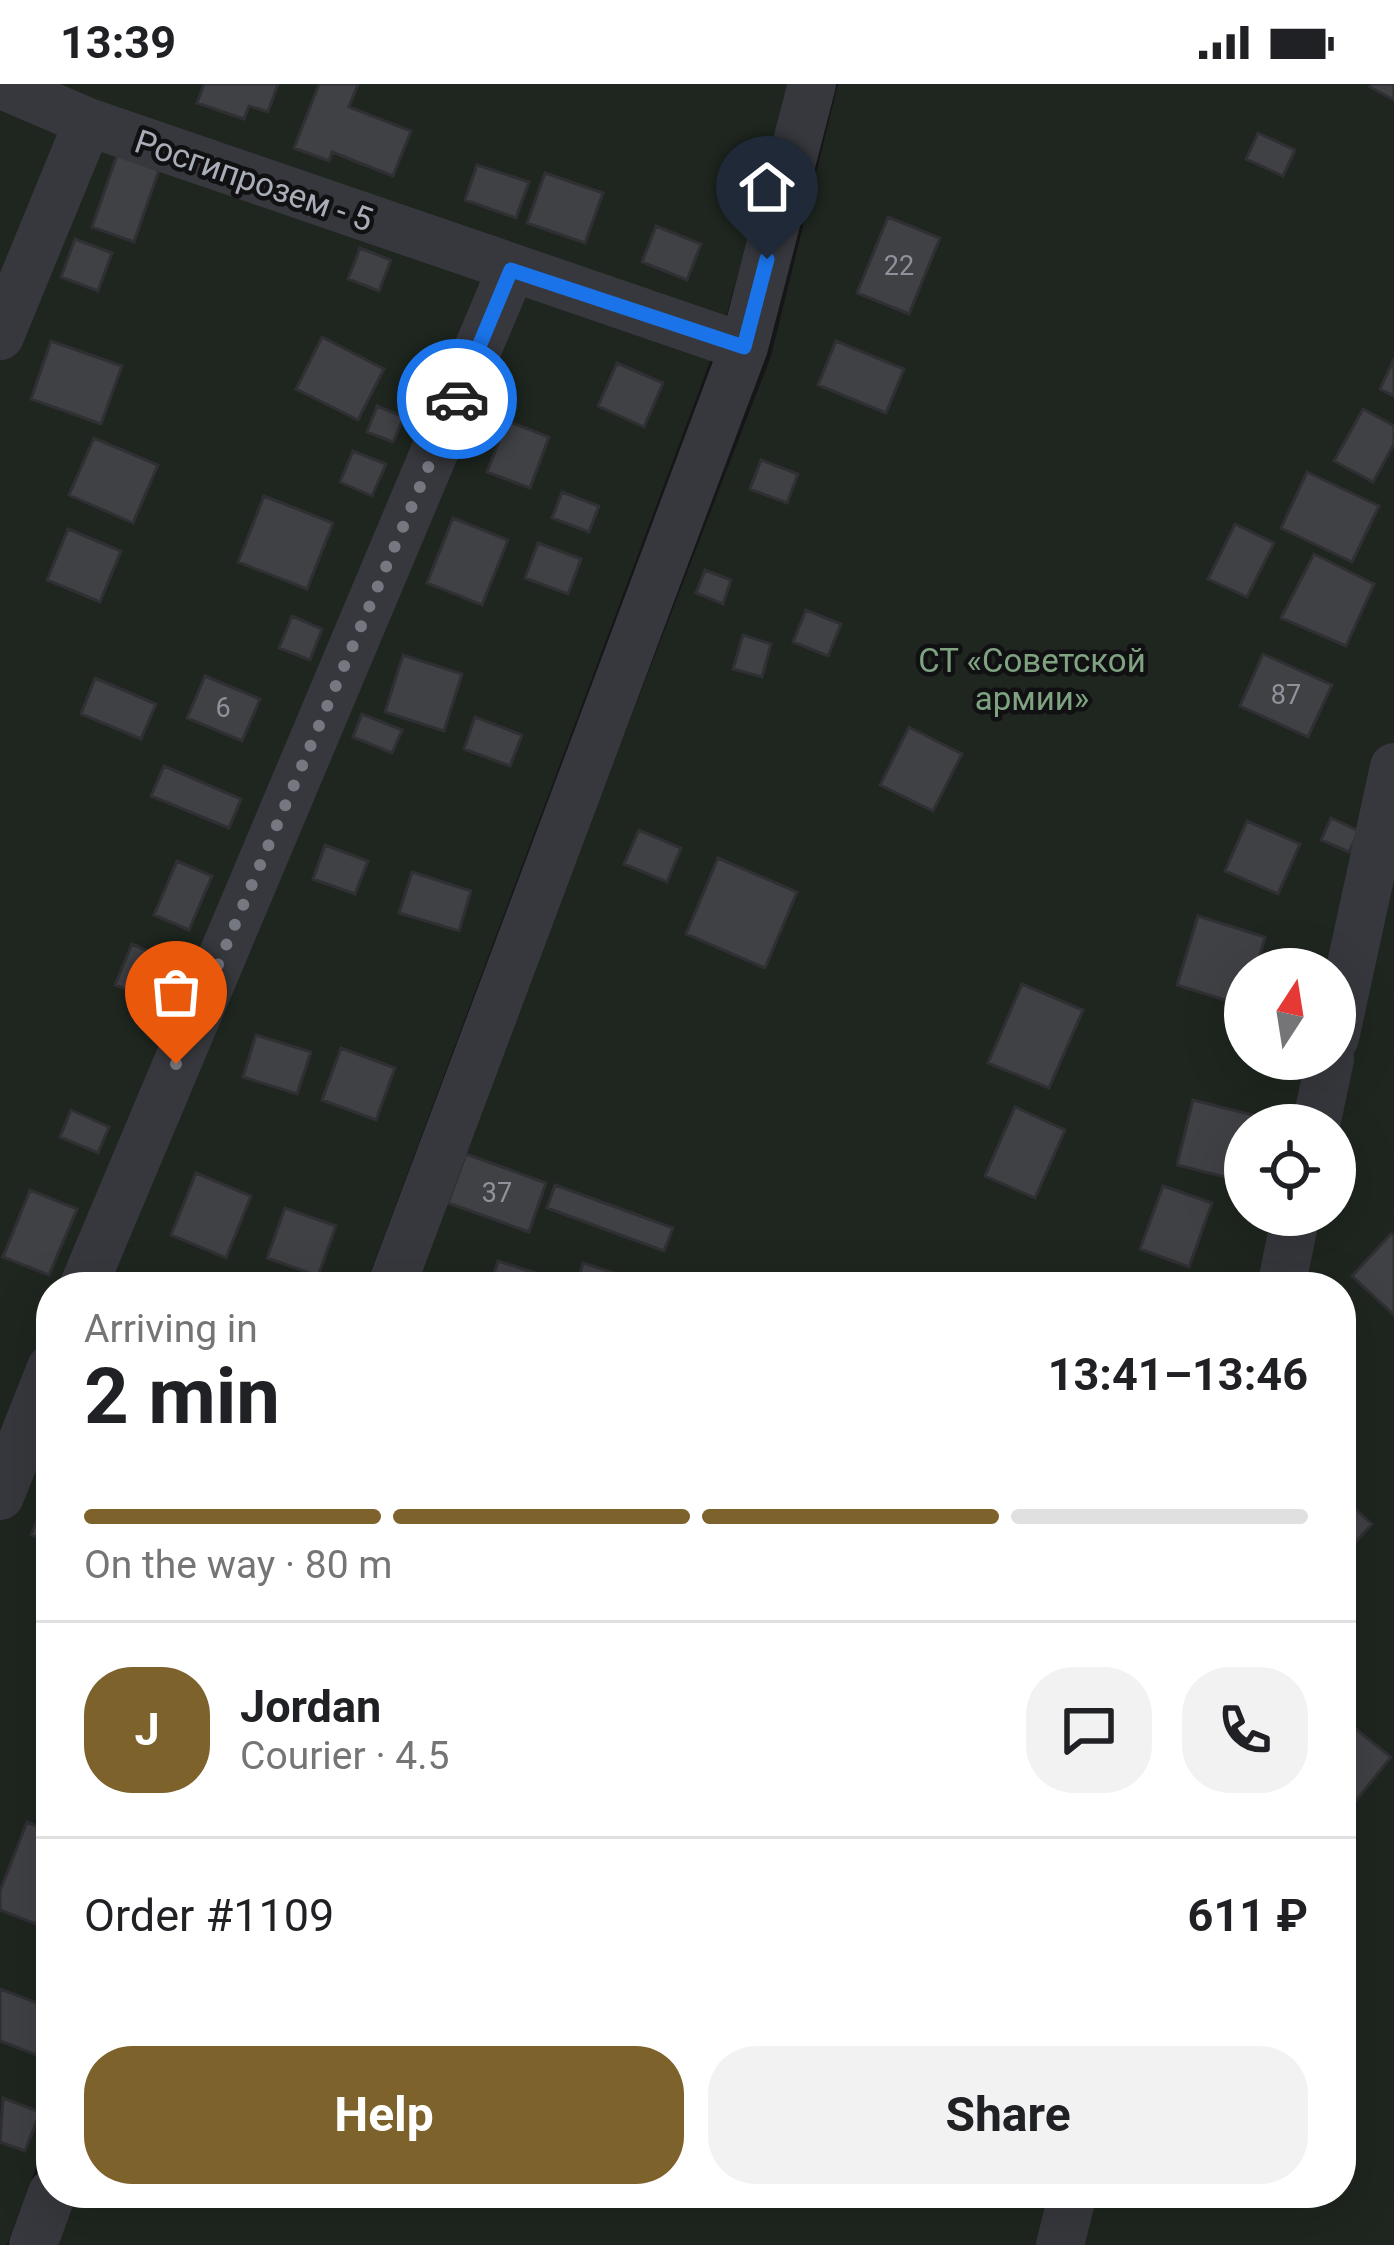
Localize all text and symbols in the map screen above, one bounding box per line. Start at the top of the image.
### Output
text: 13:39 [60,16,176,69]
street label: Росгипрозем - 5 [130,122,378,239]
pin [716,136,818,259]
icon: home [734,154,800,220]
house number: 22 [884,250,914,282]
courier [397,339,517,459]
icon: car [424,366,490,432]
park label: СТ «Советской армии» [918,641,1146,718]
house number: 87 [1271,679,1301,711]
house number: 6 [215,692,231,724]
pin [125,941,227,1064]
north arrow [1224,948,1356,1080]
map controls [1224,948,1356,1236]
icon: bag [143,959,209,1025]
button: locate [1224,1104,1356,1236]
house number: 37 [482,1177,512,1209]
text: Arriving in [84,1306,258,1352]
text: 13:41–13:46 [1048,1348,1308,1401]
text: 2 min [84,1351,280,1442]
text: On the way · 80 m [84,1542,393,1588]
button: chat [1026,1667,1152,1793]
button: phone [1182,1667,1308,1793]
text: Jordan [240,1680,381,1733]
text: J [134,1703,160,1756]
text: Courier · 4.5 [240,1733,449,1779]
text: Order #1109 [84,1889,334,1942]
text: 611 ₽ [1188,1889,1308,1942]
button: Help [84,2046,684,2184]
button: Share [708,2046,1308,2184]

